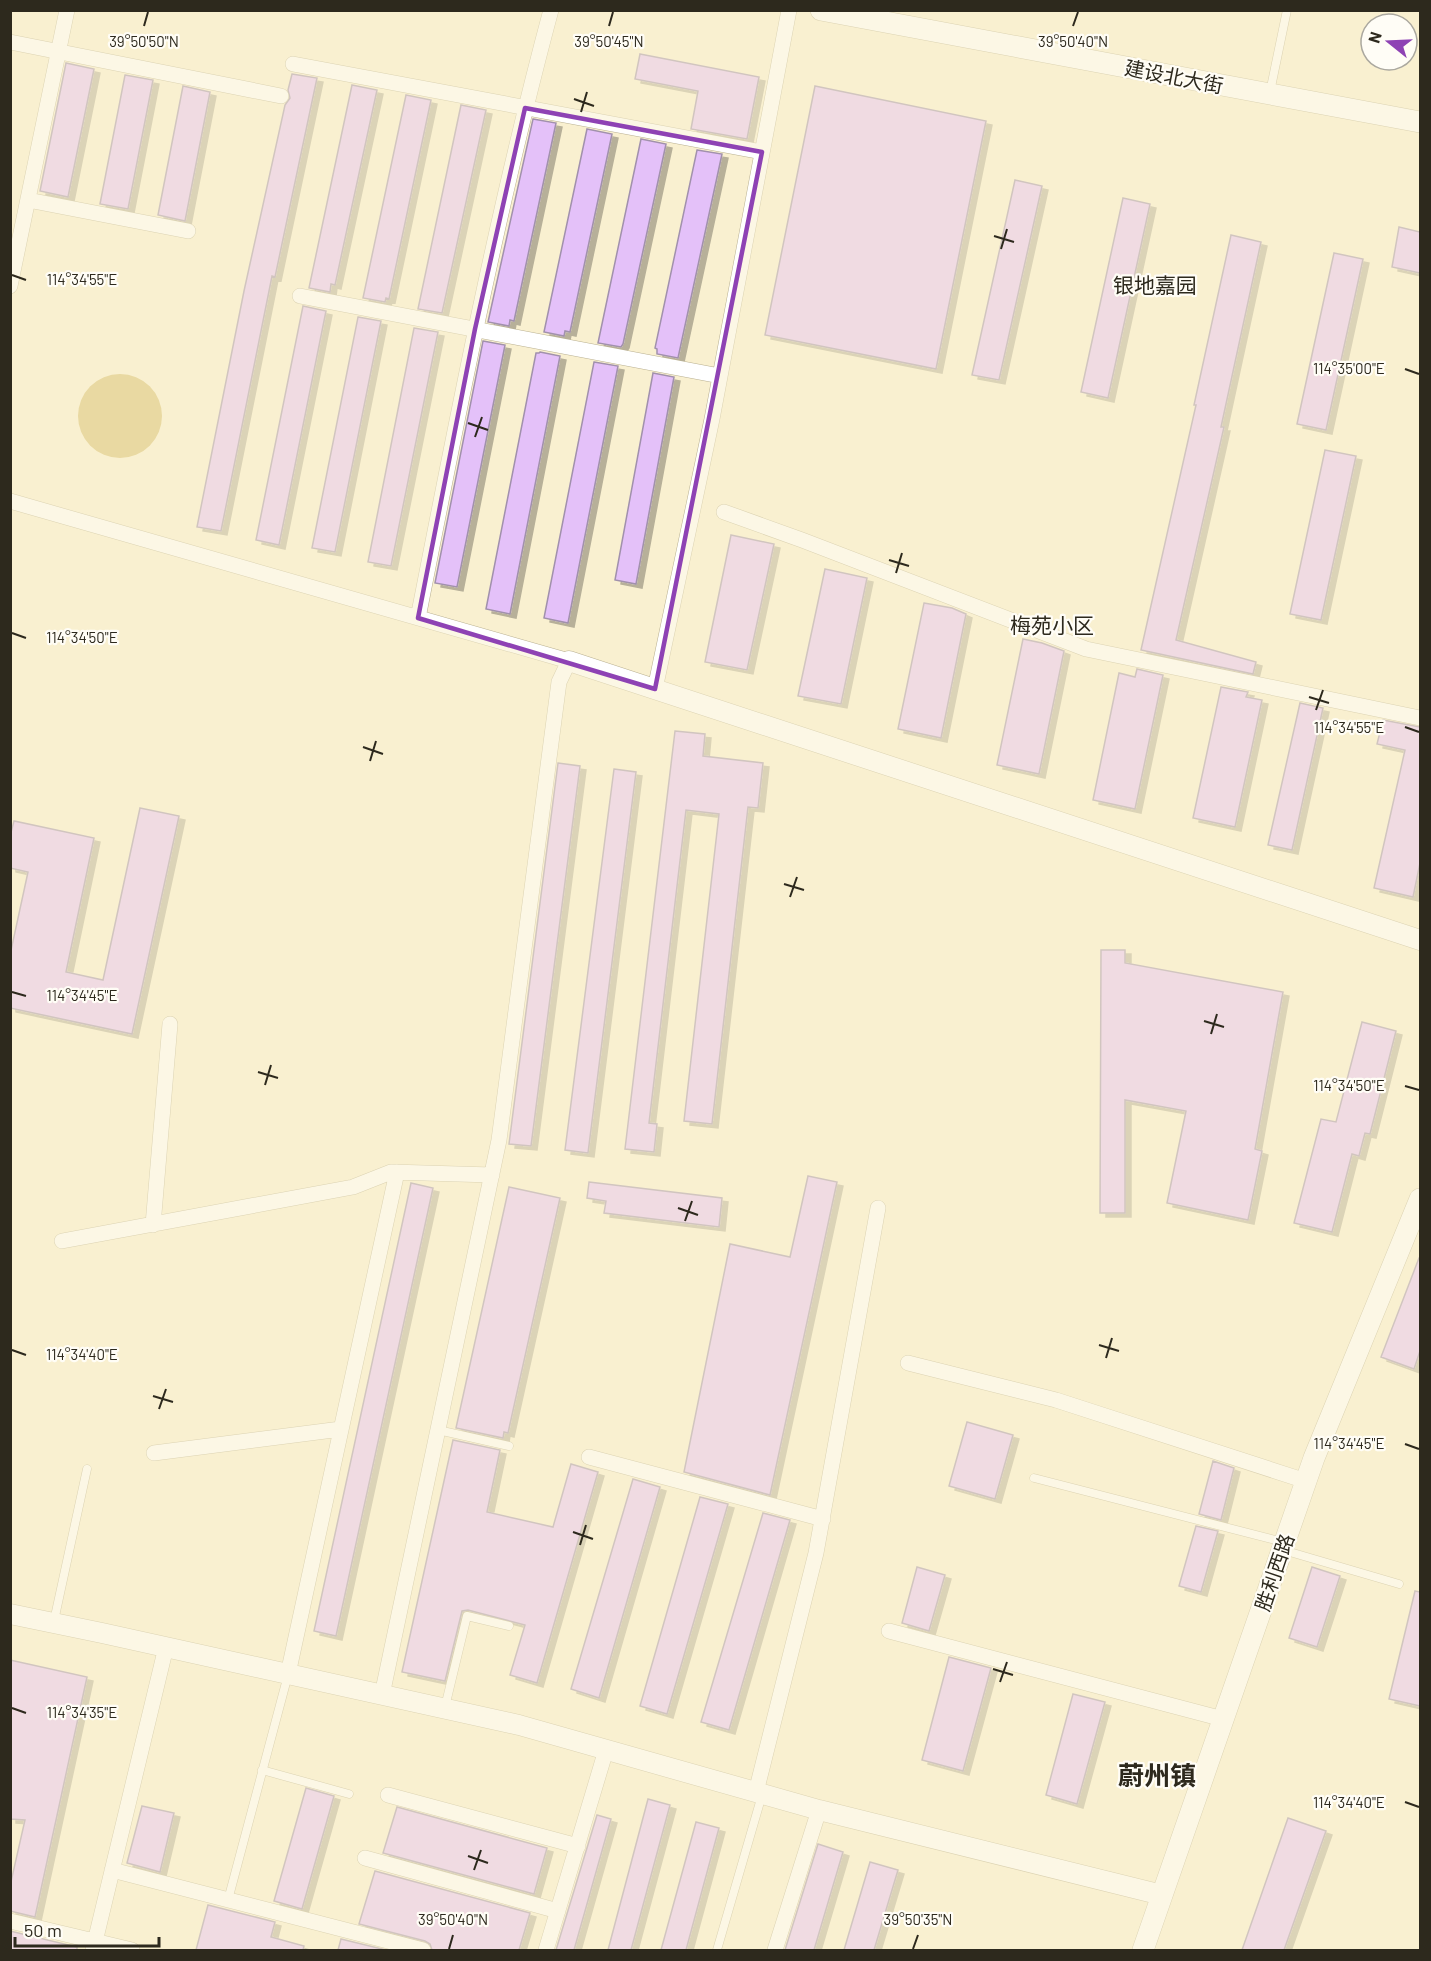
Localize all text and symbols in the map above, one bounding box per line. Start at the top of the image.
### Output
north arrow [1359,12,1419,72]
text: N [1364,29,1385,45]
text: 39°50'50"N [109,32,179,50]
text: 39°50'45"N [574,32,644,50]
text: 39°50'40"N [1038,32,1108,50]
street label: 建设北大街 [1123,55,1225,97]
text: 114°34'55"E [47,270,117,288]
district label: 银地嘉园 [1113,272,1197,297]
text: 114°35'00"E [1313,359,1385,377]
district label: 梅苑小区 [1010,612,1094,637]
text: 114°34'50"E [46,628,118,646]
text: 114°34'55"E [1314,718,1384,736]
text: 114°34'45"E [46,986,118,1004]
text: 114°34'50"E [1313,1076,1385,1094]
text: 114°34'40"E [46,1345,118,1363]
text: 114°34'45"E [1313,1434,1385,1452]
street label: 胜利西路 [1250,1530,1298,1614]
text: 114°34'35"E [47,1703,117,1721]
district label: 蔚州镇 [1118,1759,1196,1790]
text: 114°34'40"E [1313,1793,1385,1811]
scale bar [15,1910,159,1948]
text: 39°50'40"N [418,1910,488,1928]
text: 39°50'35"N [884,1910,952,1928]
text: 50 m [24,1919,62,1941]

